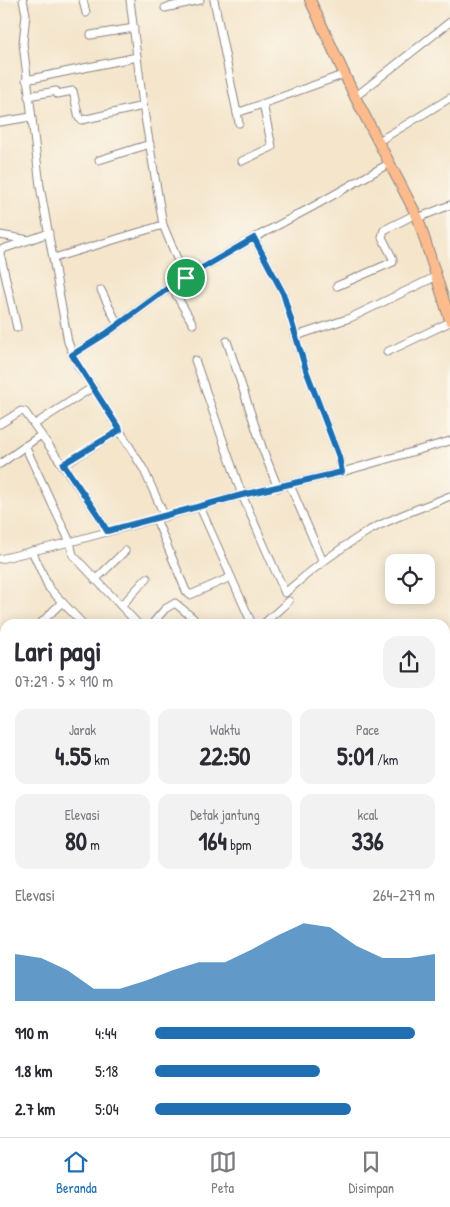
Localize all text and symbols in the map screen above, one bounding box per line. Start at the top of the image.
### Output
pin [165,257,207,299]
icon: arrive [172,264,200,292]
map controls [385,554,435,604]
button: locate [385,554,435,604]
text: Lari pagi [15,632,102,670]
button: share [383,636,435,688]
text: 07:29 · 5 × 910 m [15,670,113,692]
text: Jarak [69,720,96,739]
text: Waktu [210,720,240,739]
text: Pace [356,720,379,739]
text: 4.55 [55,739,91,773]
text: 22:50 [200,739,250,773]
text: 5:01 [337,739,374,773]
text: km [91,750,110,769]
text: /km [374,750,398,769]
text: Elevasi [65,805,100,824]
text: Detak jantung [190,805,260,824]
text: kcal [357,805,378,824]
text: 80 [65,824,87,858]
text: 164 [199,824,227,858]
text: 336 [351,824,384,858]
text: m [87,835,100,854]
text: bpm [227,835,251,854]
text: Elevasi [15,884,55,906]
text: 264–279 m [373,884,435,906]
text: 910 m [15,1022,48,1044]
text: 4:44 [95,1022,117,1044]
text: 1.8 km [15,1060,52,1082]
text: 5:18 [95,1060,118,1082]
text: 2.7 km [15,1098,55,1120]
text: 5:04 [95,1098,119,1120]
tab: Beranda [56,1148,97,1197]
tab: Peta [209,1148,237,1197]
tab: Disimpan [348,1148,394,1197]

